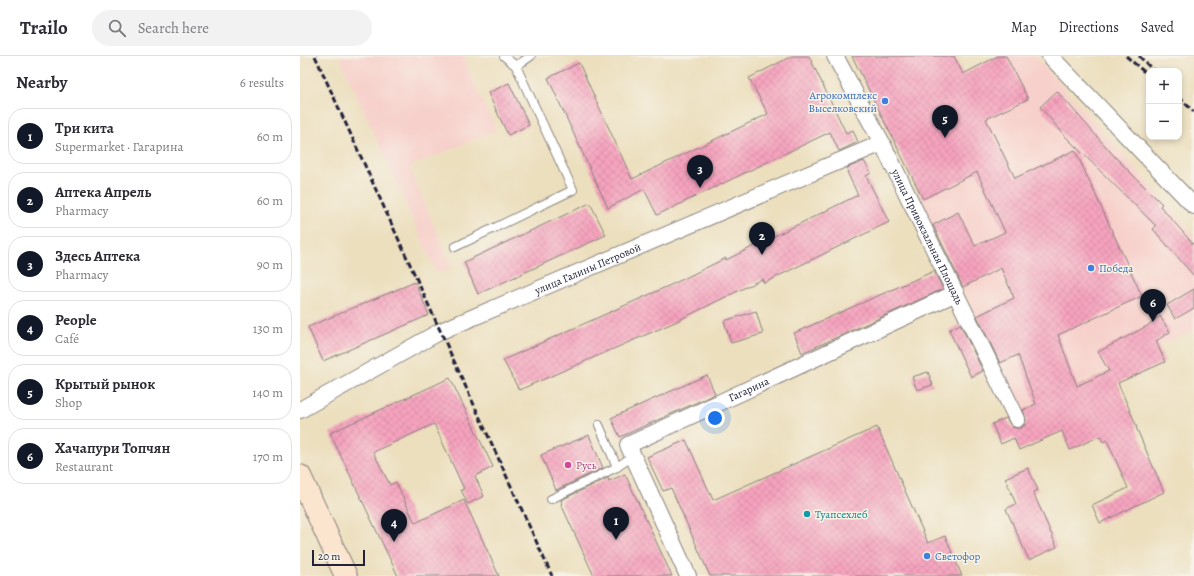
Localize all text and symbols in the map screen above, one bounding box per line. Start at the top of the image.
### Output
search box [92,10,372,46]
text: Trailo [20,15,68,41]
icon: search [106,17,128,39]
text: Search here [138,18,209,38]
text: Map [1011,18,1037,37]
text: Directions [1059,18,1119,37]
text: Saved [1141,18,1174,37]
map controls [1146,68,1182,140]
button: + [1146,68,1182,104]
text: Nearby [16,71,67,94]
text: 6 results [240,74,284,91]
place label: Агрокомплекс Выселковский [808,88,877,116]
marker: Агрокомплекс Выселковский [880,96,890,106]
button: − [1146,104,1182,140]
pin: 5 [932,105,958,138]
text: Три кита [55,118,114,138]
text: 1 [28,128,32,145]
text: 60 m [257,128,283,145]
text: Supermarket · Гагарина [55,138,184,155]
pin: 3 [687,155,713,188]
street label: улица Привокзальная Площадь [887,166,967,307]
text: Аптека Апрель [55,182,151,202]
text: 2 [27,192,33,209]
text: 60 m [257,192,283,209]
text: Pharmacy [55,202,108,219]
pin: 2 [749,222,775,255]
street label: улица Галины Петровой [531,240,643,299]
text: Здесь Аптека [55,246,140,266]
text: 3 [27,256,33,273]
text: 90 m [257,256,283,273]
place label: Победа [1099,261,1134,276]
marker: Победа [1086,263,1096,273]
text: Pharmacy [55,266,108,283]
pin: 6 [1140,289,1166,322]
text: People [55,310,97,330]
text: 4 [27,320,33,337]
text: 130 m [253,320,283,337]
text: Café [55,330,79,347]
street label: Гагарина [726,373,772,405]
text: Крытый рынок [55,374,155,394]
text: 5 [27,384,33,401]
text: 140 m [252,384,283,401]
text: Shop [55,394,82,411]
your location [705,408,725,428]
text: Хачапури Топчян [55,438,170,458]
text: 6 [27,448,33,465]
text: 170 m [253,448,283,465]
text: Restaurant [55,458,113,475]
place label: Русь [576,458,597,473]
marker: Русь [563,460,573,470]
pin: 1 [603,507,629,540]
place label: Туапсехлеб [815,507,868,522]
pin: 4 [381,509,407,542]
marker: Туапсехлеб [802,509,812,519]
scale bar [312,548,365,567]
text: 20 m [318,549,340,564]
place label: Светофор [935,549,981,564]
marker: Светофор [922,551,932,561]

